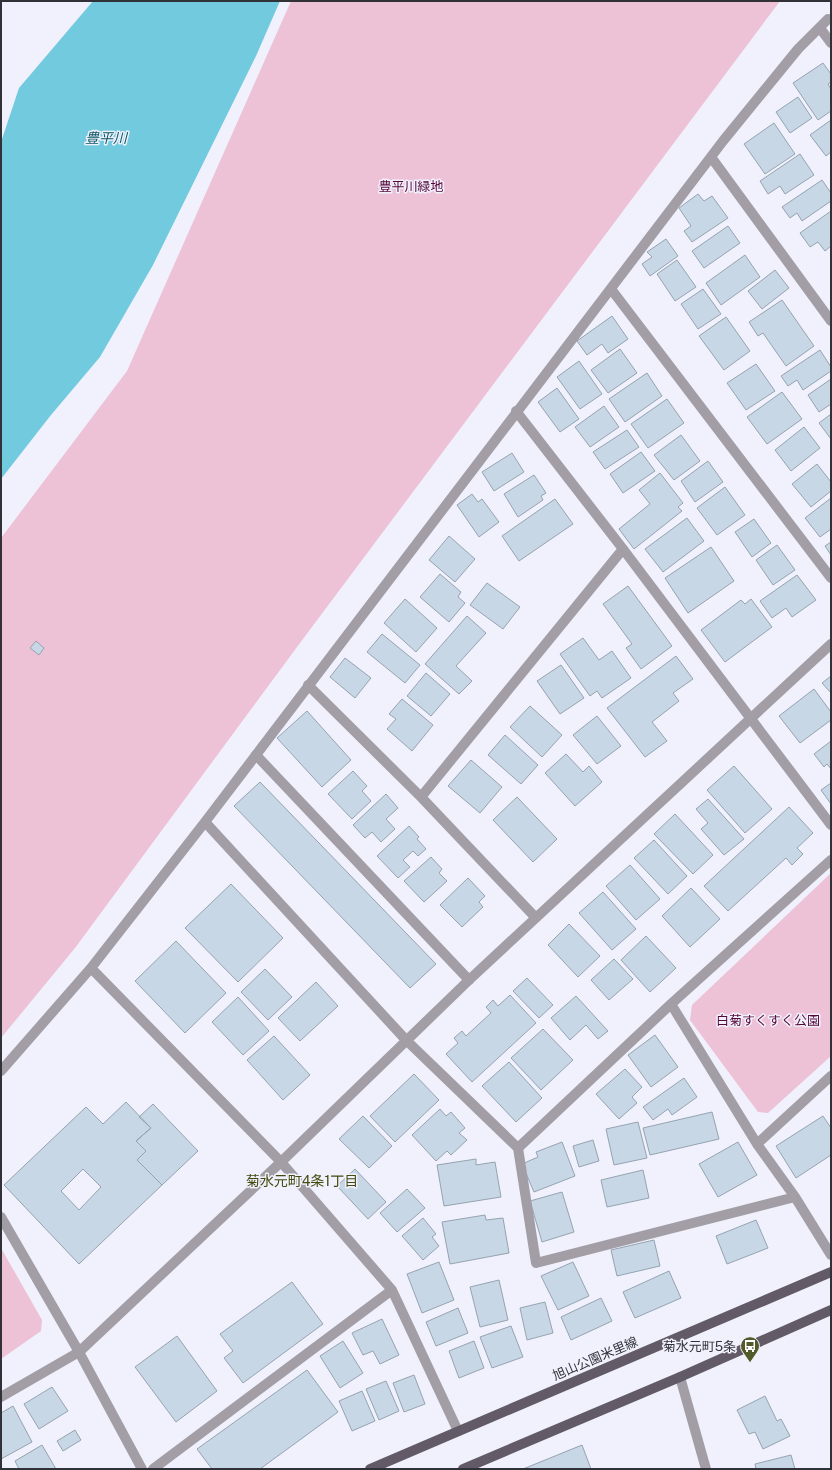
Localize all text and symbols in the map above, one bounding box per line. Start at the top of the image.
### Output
water label: 豊平川 [85,130,129,146]
park label: 豊平川緑地 [378,179,444,194]
park label: 白菊すくすく公園 [716,1013,820,1028]
district label: 菊水元町4条1丁目 [246,1173,358,1189]
street label: 旭山公園米里線 [550,1334,640,1383]
bus stop icon: 菊水元町5条 [739,1335,761,1363]
place label: 菊水元町5条 [663,1339,736,1354]

